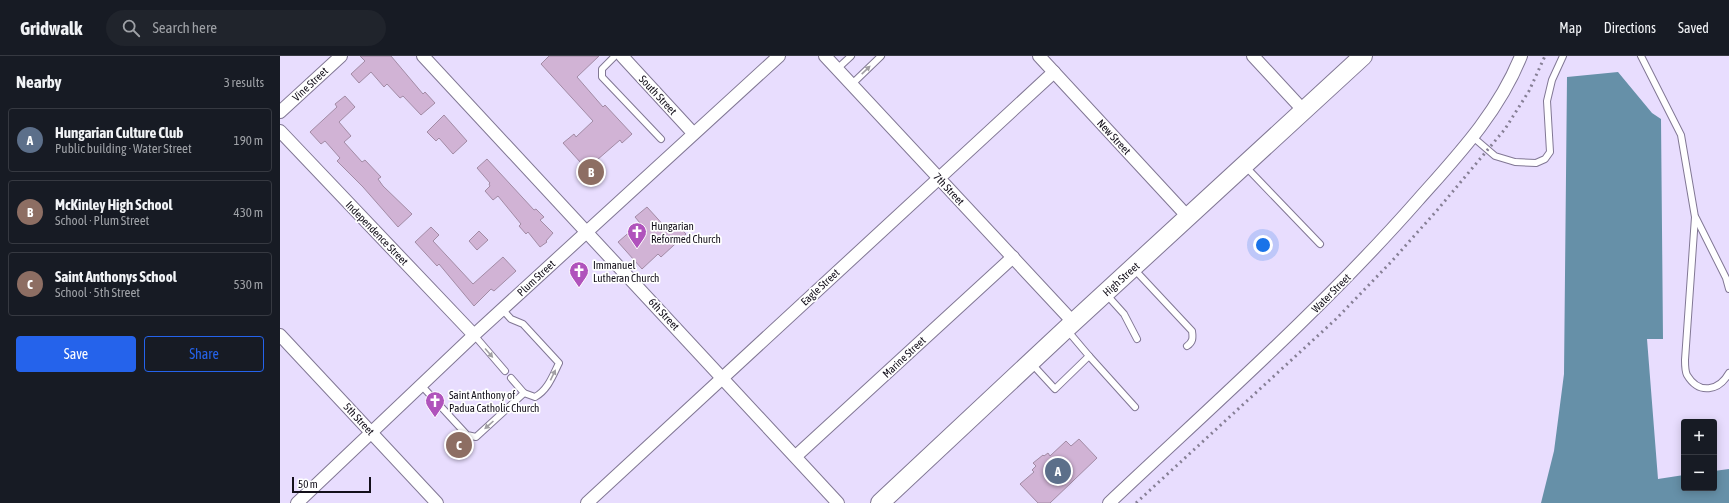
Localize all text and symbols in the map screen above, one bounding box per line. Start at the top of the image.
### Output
search box [106,10,386,46]
text: Gridwalk [20,17,82,39]
icon: search [120,17,142,39]
text: Search here [152,19,217,36]
text: Map [1559,20,1582,36]
text: Directions [1604,20,1656,36]
text: Saved [1678,20,1709,36]
street label: Vine Street [290,65,330,103]
one-way arrow [861,66,871,75]
text: Nearby [16,72,62,92]
street label: South Street [637,73,679,117]
text: 3 results [224,75,264,90]
street label: New Street [1095,117,1133,157]
text: Hungarian Culture Club [55,124,183,141]
text: A [27,133,33,148]
text: 190 m [234,133,263,148]
text: Public building · Water Street [55,141,192,156]
pin: B [578,157,604,187]
street label: 7th Street [931,171,967,207]
text: McKinley High School [55,196,173,213]
street label: Independence Street [343,199,411,267]
text: B [27,205,33,220]
text: 430 m [234,205,263,220]
text: School · Plum Street [55,213,149,228]
place label: Hungarian Reformed Church [651,220,721,245]
church icon: Hungarian Reformed Church [626,221,648,249]
your location [1253,235,1273,255]
street label: Plum Street [515,258,557,298]
place label: Immanuel Lutheran Church [593,259,659,284]
church icon: Immanuel Lutheran Church [568,260,590,288]
street label: High Street [1100,260,1142,298]
street label: Eagle Street [798,266,842,308]
text: Saint Anthonys School [55,268,177,285]
street label: Water Street [1309,271,1353,315]
text: C [27,277,33,292]
text: 530 m [234,277,263,292]
text: School · 5th Street [55,285,140,300]
street label: 6th Street [646,296,682,332]
street label: Marine Street [880,334,928,380]
button: Save [16,336,136,372]
button: Share [144,336,264,372]
one-way arrow [485,348,494,358]
one-way arrow [550,369,556,381]
place label: Saint Anthony of Padua Catholic Church [449,389,539,414]
church icon: Saint Anthony of Padua Catholic Church [424,390,446,418]
street label: 5th Street [341,401,377,437]
map controls [1681,419,1717,491]
button: + [1681,419,1717,455]
one-way arrow [484,420,494,430]
pin: C [446,430,472,460]
button: − [1681,455,1717,491]
pin: A [1045,456,1071,486]
scale bar [292,475,371,494]
text: 50 m [298,478,318,490]

